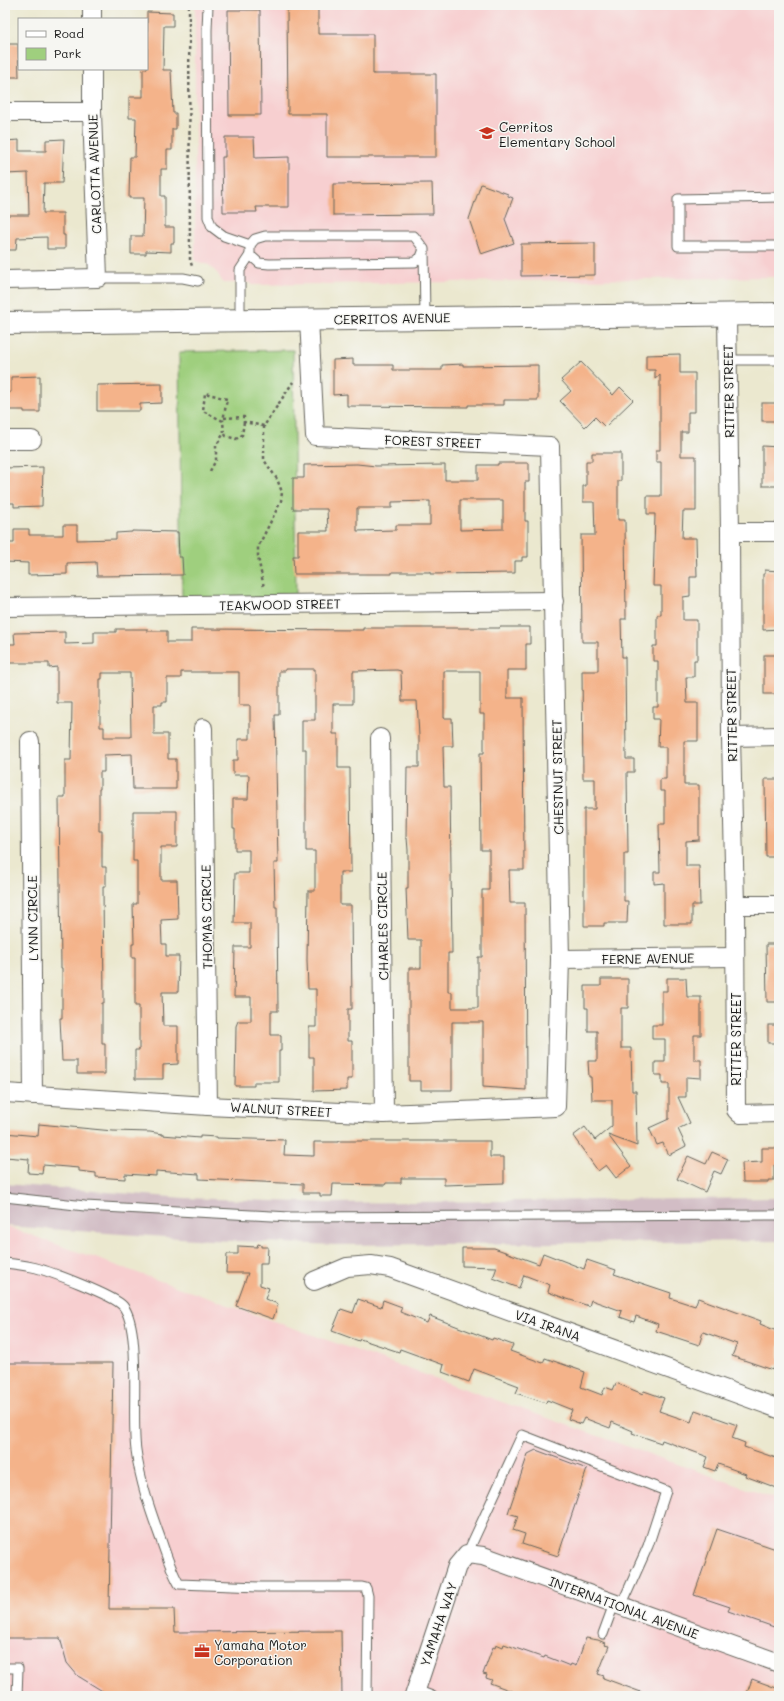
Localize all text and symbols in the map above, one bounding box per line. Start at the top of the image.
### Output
legend [18,18,148,70]
text: Road [54,25,84,41]
text: Park [54,45,81,61]
street label: CARLOTTA AVENUE [83,114,105,234]
place label: Cerritos Elementary School [499,118,616,150]
school or university icon: Cerritos Elementary School [478,124,496,142]
street label: CERRITOS AVENUE [334,308,450,328]
street label: RITTER STREET [719,344,737,438]
street label: FOREST STREET [384,431,482,451]
street label: TEAKWOOD STREET [219,594,341,614]
street label: RITTER STREET [722,668,740,762]
street label: CHESTNUT STREET [547,719,567,835]
street label: THOMAS CIRCLE [197,865,215,969]
street label: CHARLES CIRCLE [373,872,391,980]
street label: LYNN CIRCLE [23,875,41,961]
street label: FERNE AVENUE [601,949,695,967]
street label: RITTER STREET [727,992,744,1086]
street label: WALNUT STREET [230,1098,332,1120]
street label: VIA IRANA [513,1305,583,1345]
street label: INTERNATIONAL AVENUE [547,1572,701,1642]
street label: YAMAHA WAY [416,1580,460,1668]
place label: Yamaha Motor Corporation [214,1636,307,1668]
office icon: Yamaha Motor Corporation [193,1642,211,1660]

